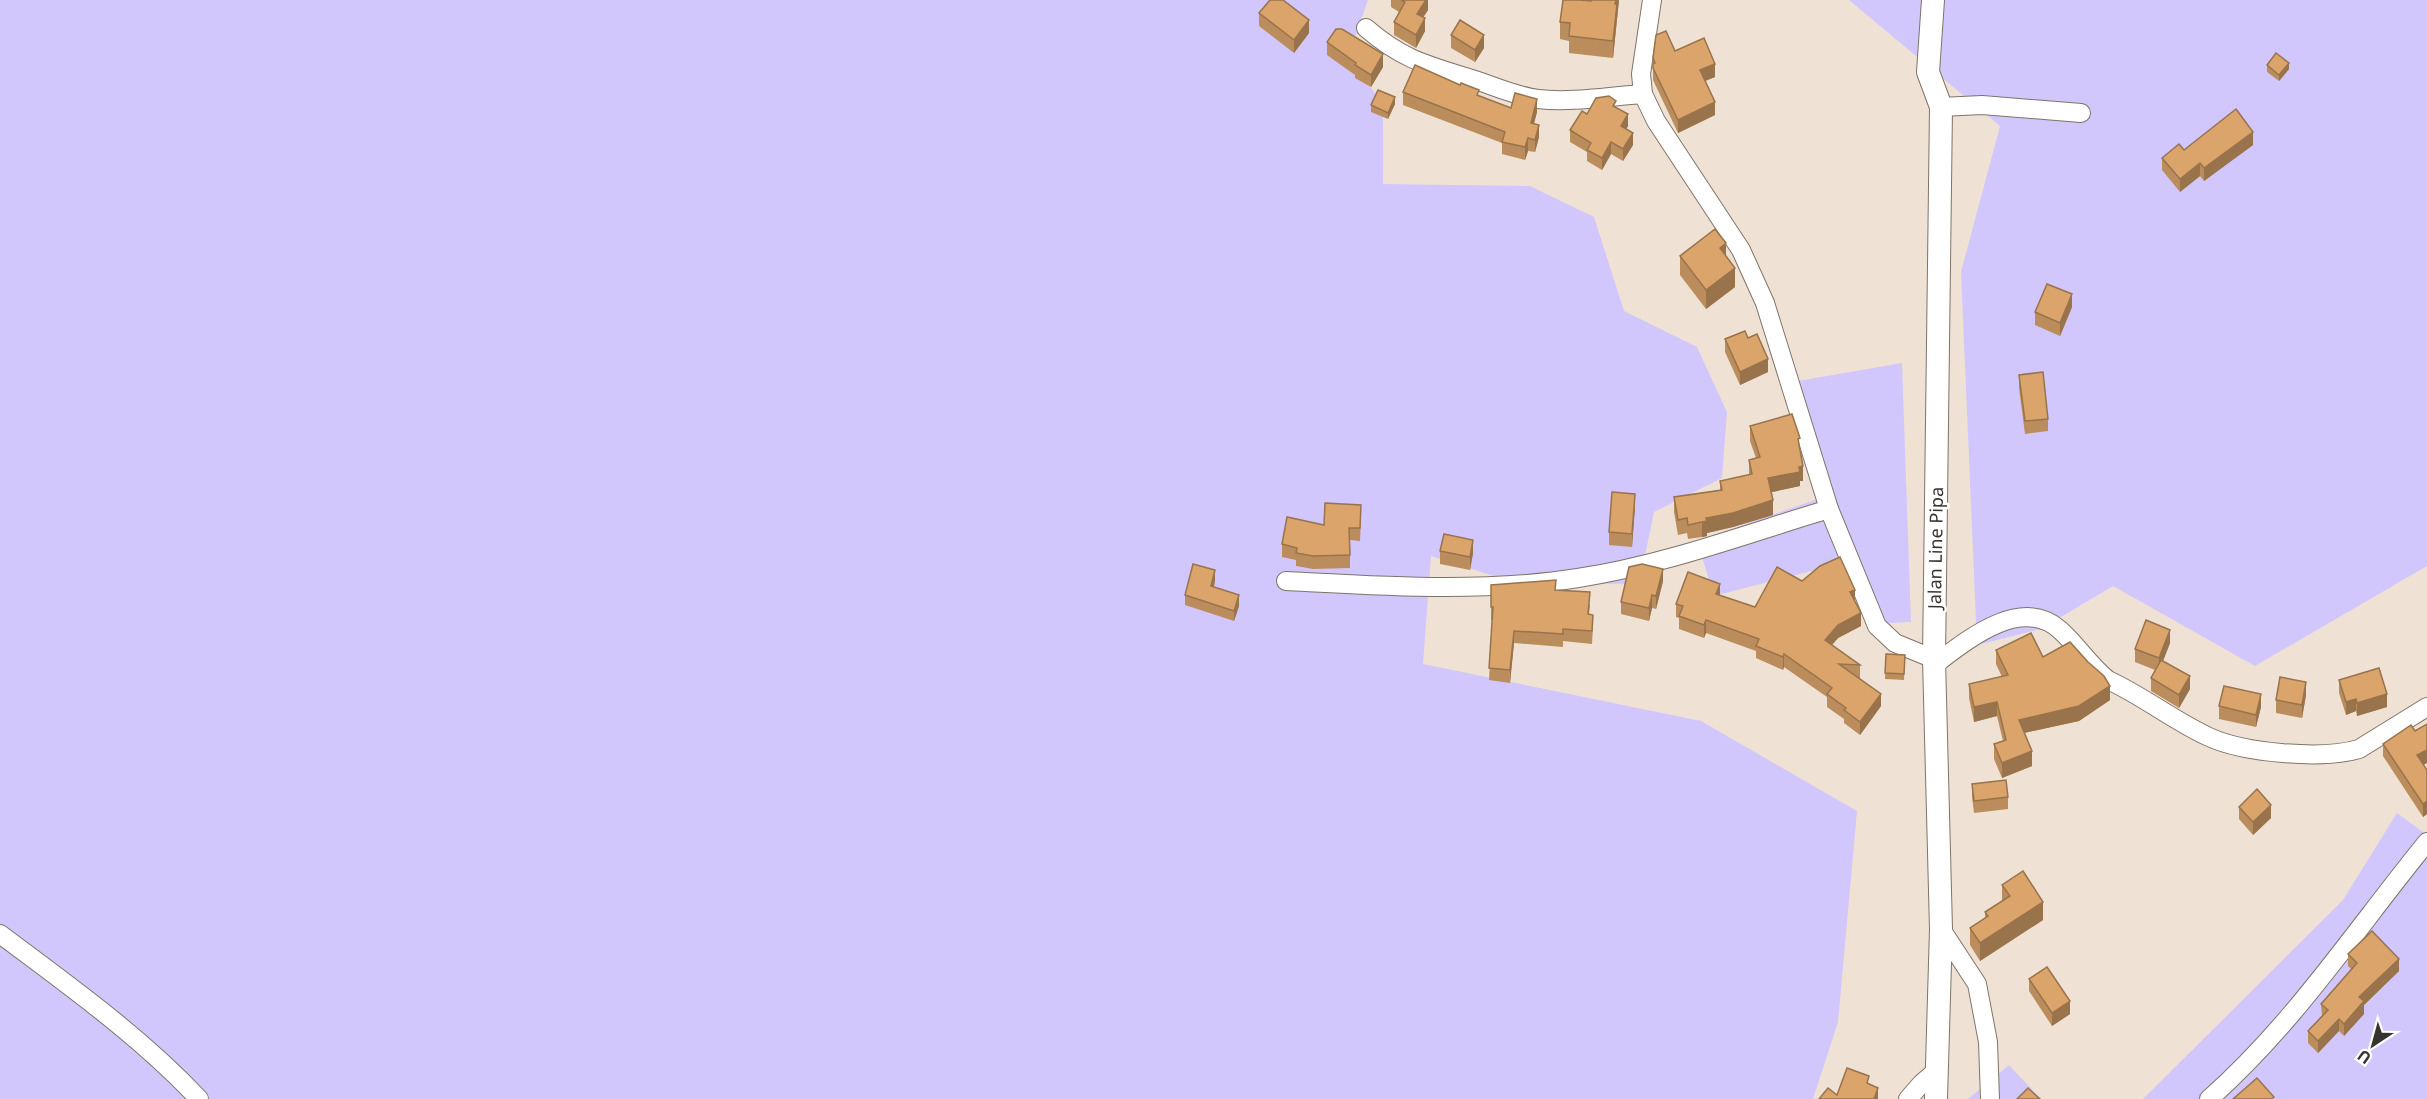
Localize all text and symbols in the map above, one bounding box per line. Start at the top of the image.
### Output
street label: Jalan Line Pipa [1922,487,1948,611]
north arrow [2343,1015,2403,1075]
text: U [2353,1045,2376,1070]

